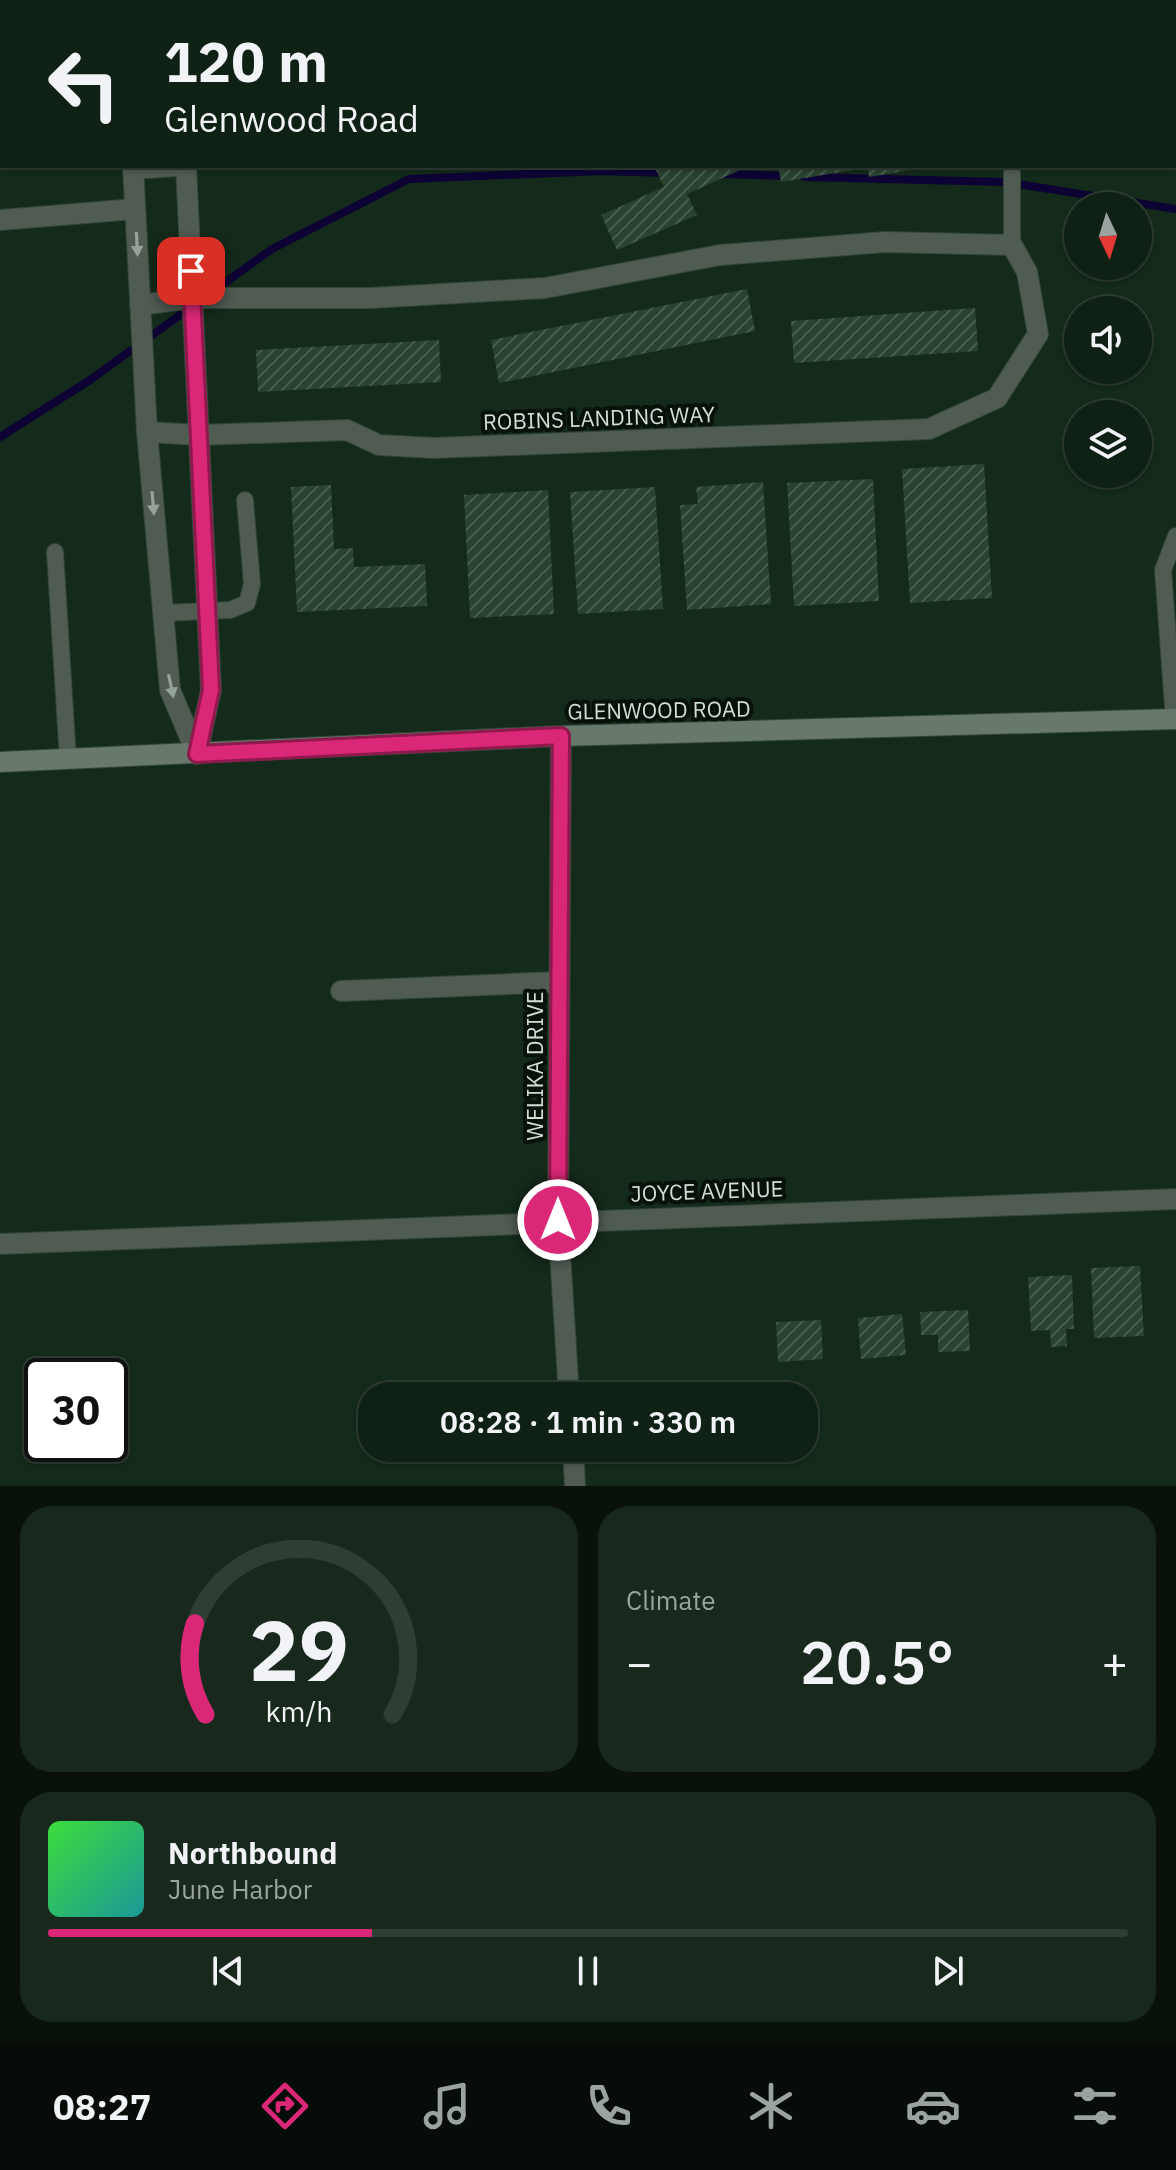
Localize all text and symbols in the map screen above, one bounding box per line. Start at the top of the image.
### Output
text: 120 m [164,25,328,97]
icon: left [32,32,136,136]
text: Glenwood Road [164,95,419,142]
north arrow [1064,192,1152,280]
map controls [1064,192,1152,488]
one-way arrow [131,232,144,257]
pin [157,237,225,305]
icon: arrive [169,249,213,293]
button: sound [1064,296,1152,384]
street label: ROBINS LANDING WAY [482,399,716,436]
button: layers [1064,400,1152,488]
one-way arrow [147,491,160,516]
one-way arrow [165,673,178,698]
street label: GLENWOOD ROAD [567,693,751,726]
street label: WELIKA DRIVE [520,991,549,1141]
street label: JOYCE AVENUE [630,1173,784,1208]
position arrow [516,1178,600,1262]
speed limit sign: 30 [24,1358,128,1462]
text: 08:28 · 1 min · 330 m [440,1402,736,1441]
text: Climate [626,1583,716,1617]
text: 29 [249,1596,349,1704]
text: 20.5° [800,1622,954,1701]
text: − [626,1634,652,1691]
text: + [1102,1634,1128,1691]
text: km/h [265,1693,333,1730]
text: Northbound [168,1833,337,1872]
text: June Harbor [168,1872,312,1906]
icon: previous [206,1949,250,1993]
icon: pause [566,1949,610,1993]
icon: next [926,1949,970,1993]
icon: directions [257,2078,313,2134]
icon: music [419,2078,475,2134]
icon: phone [581,2078,637,2134]
icon: climate [743,2078,799,2134]
icon: car [905,2078,961,2134]
icon: filters [1067,2078,1123,2134]
text: 08:27 [53,2083,151,2130]

